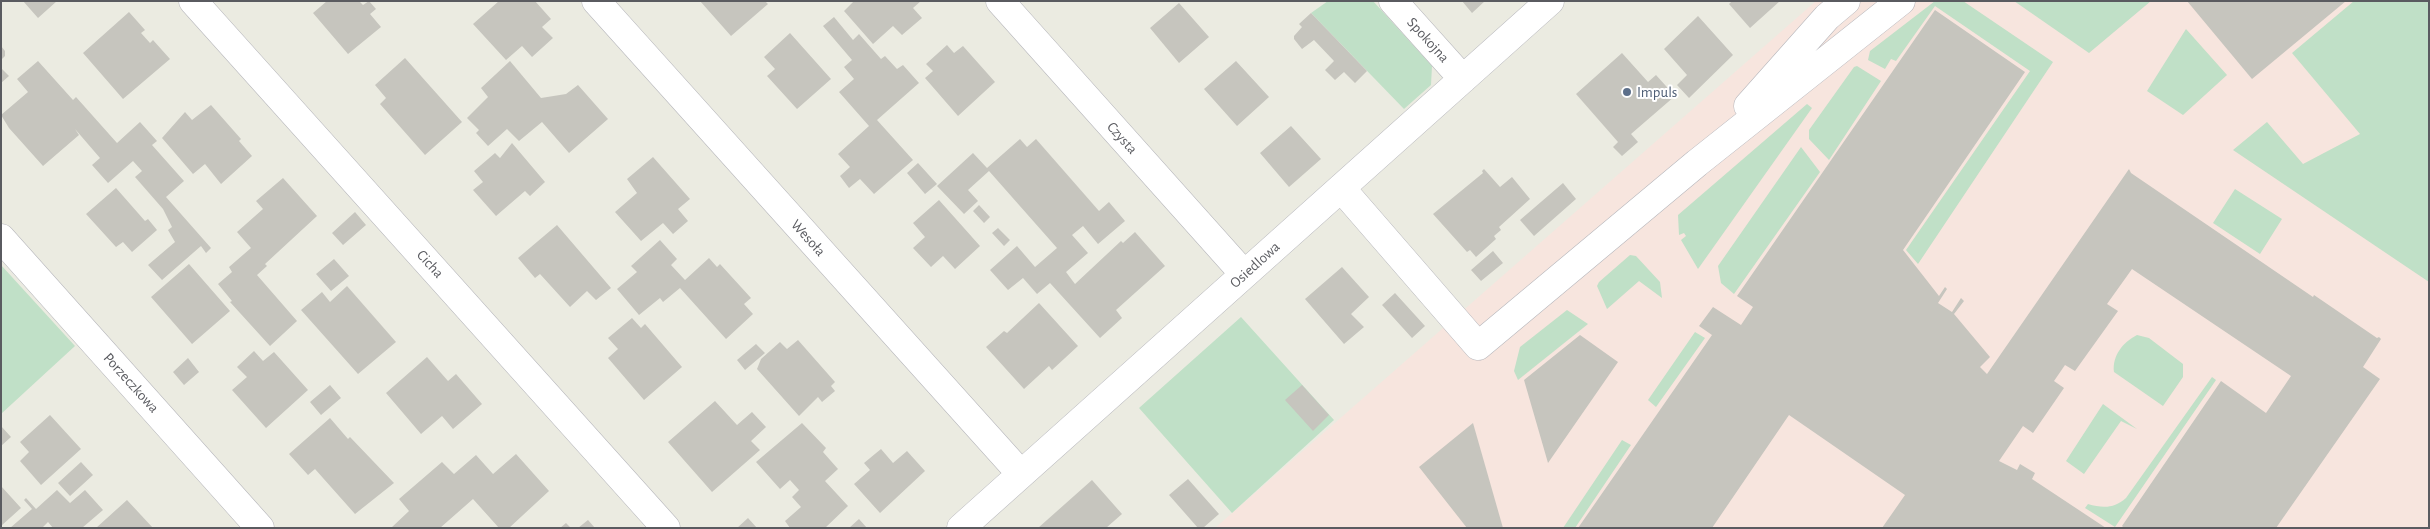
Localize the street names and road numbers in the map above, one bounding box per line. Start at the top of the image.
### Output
street label: Spokojna [1403,14,1453,66]
street label: Czysta [1103,118,1141,158]
street label: Wesoła [787,216,829,260]
street label: Osiedlowa [1226,238,1284,292]
street label: Cicha [413,246,447,282]
street label: Porzeczkowa [99,349,163,417]

